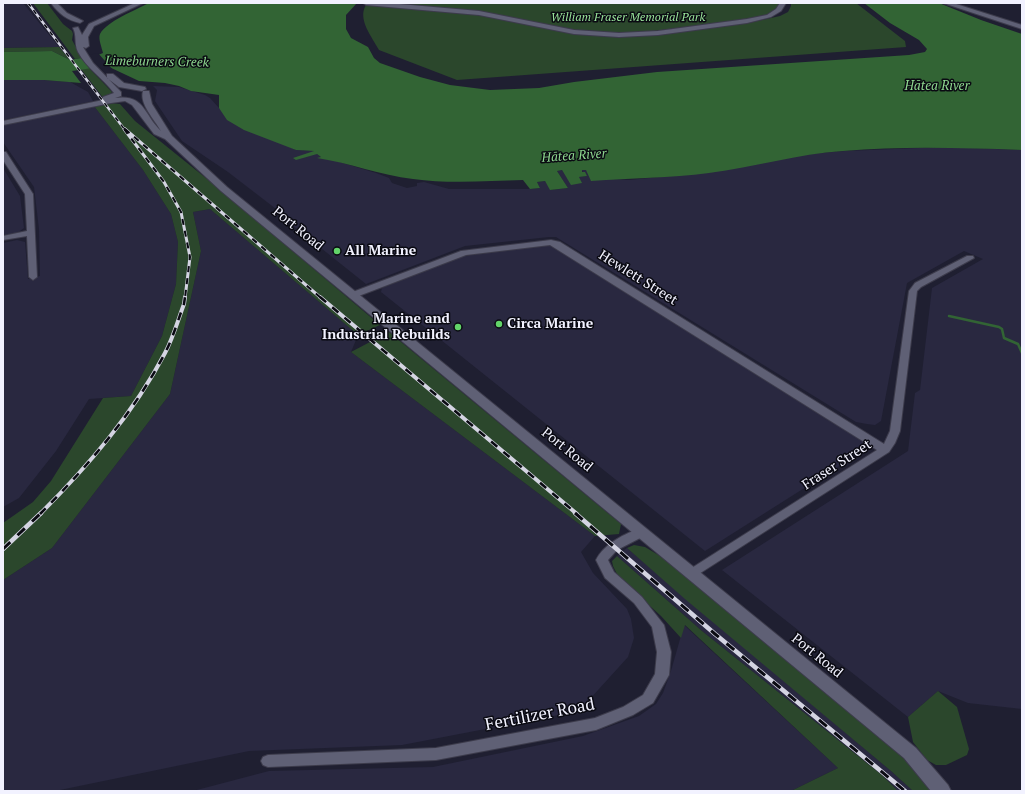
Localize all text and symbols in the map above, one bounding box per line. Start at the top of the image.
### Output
park label: William Fraser Memorial Park [551,11,705,25]
water label: Limeburners Creek [105,53,209,71]
water label: Hātea River [904,78,970,94]
water label: Hātea River [541,146,607,166]
street label: Port Road [269,203,327,255]
place label: All Marine [345,243,416,259]
marker: All Marine [332,246,342,256]
street label: Hewlett Street [595,247,681,309]
place label: Marine and Industrial Rebuilds [322,311,450,344]
place label: Circa Marine [507,316,593,332]
marker: Circa Marine [494,319,504,329]
marker: Marine and Industrial Rebuilds [453,322,463,332]
street label: Port Road [538,424,596,476]
street label: Fraser Street [799,436,875,494]
street label: Port Road [788,630,846,682]
street label: Fertilizer Road [483,694,597,736]

